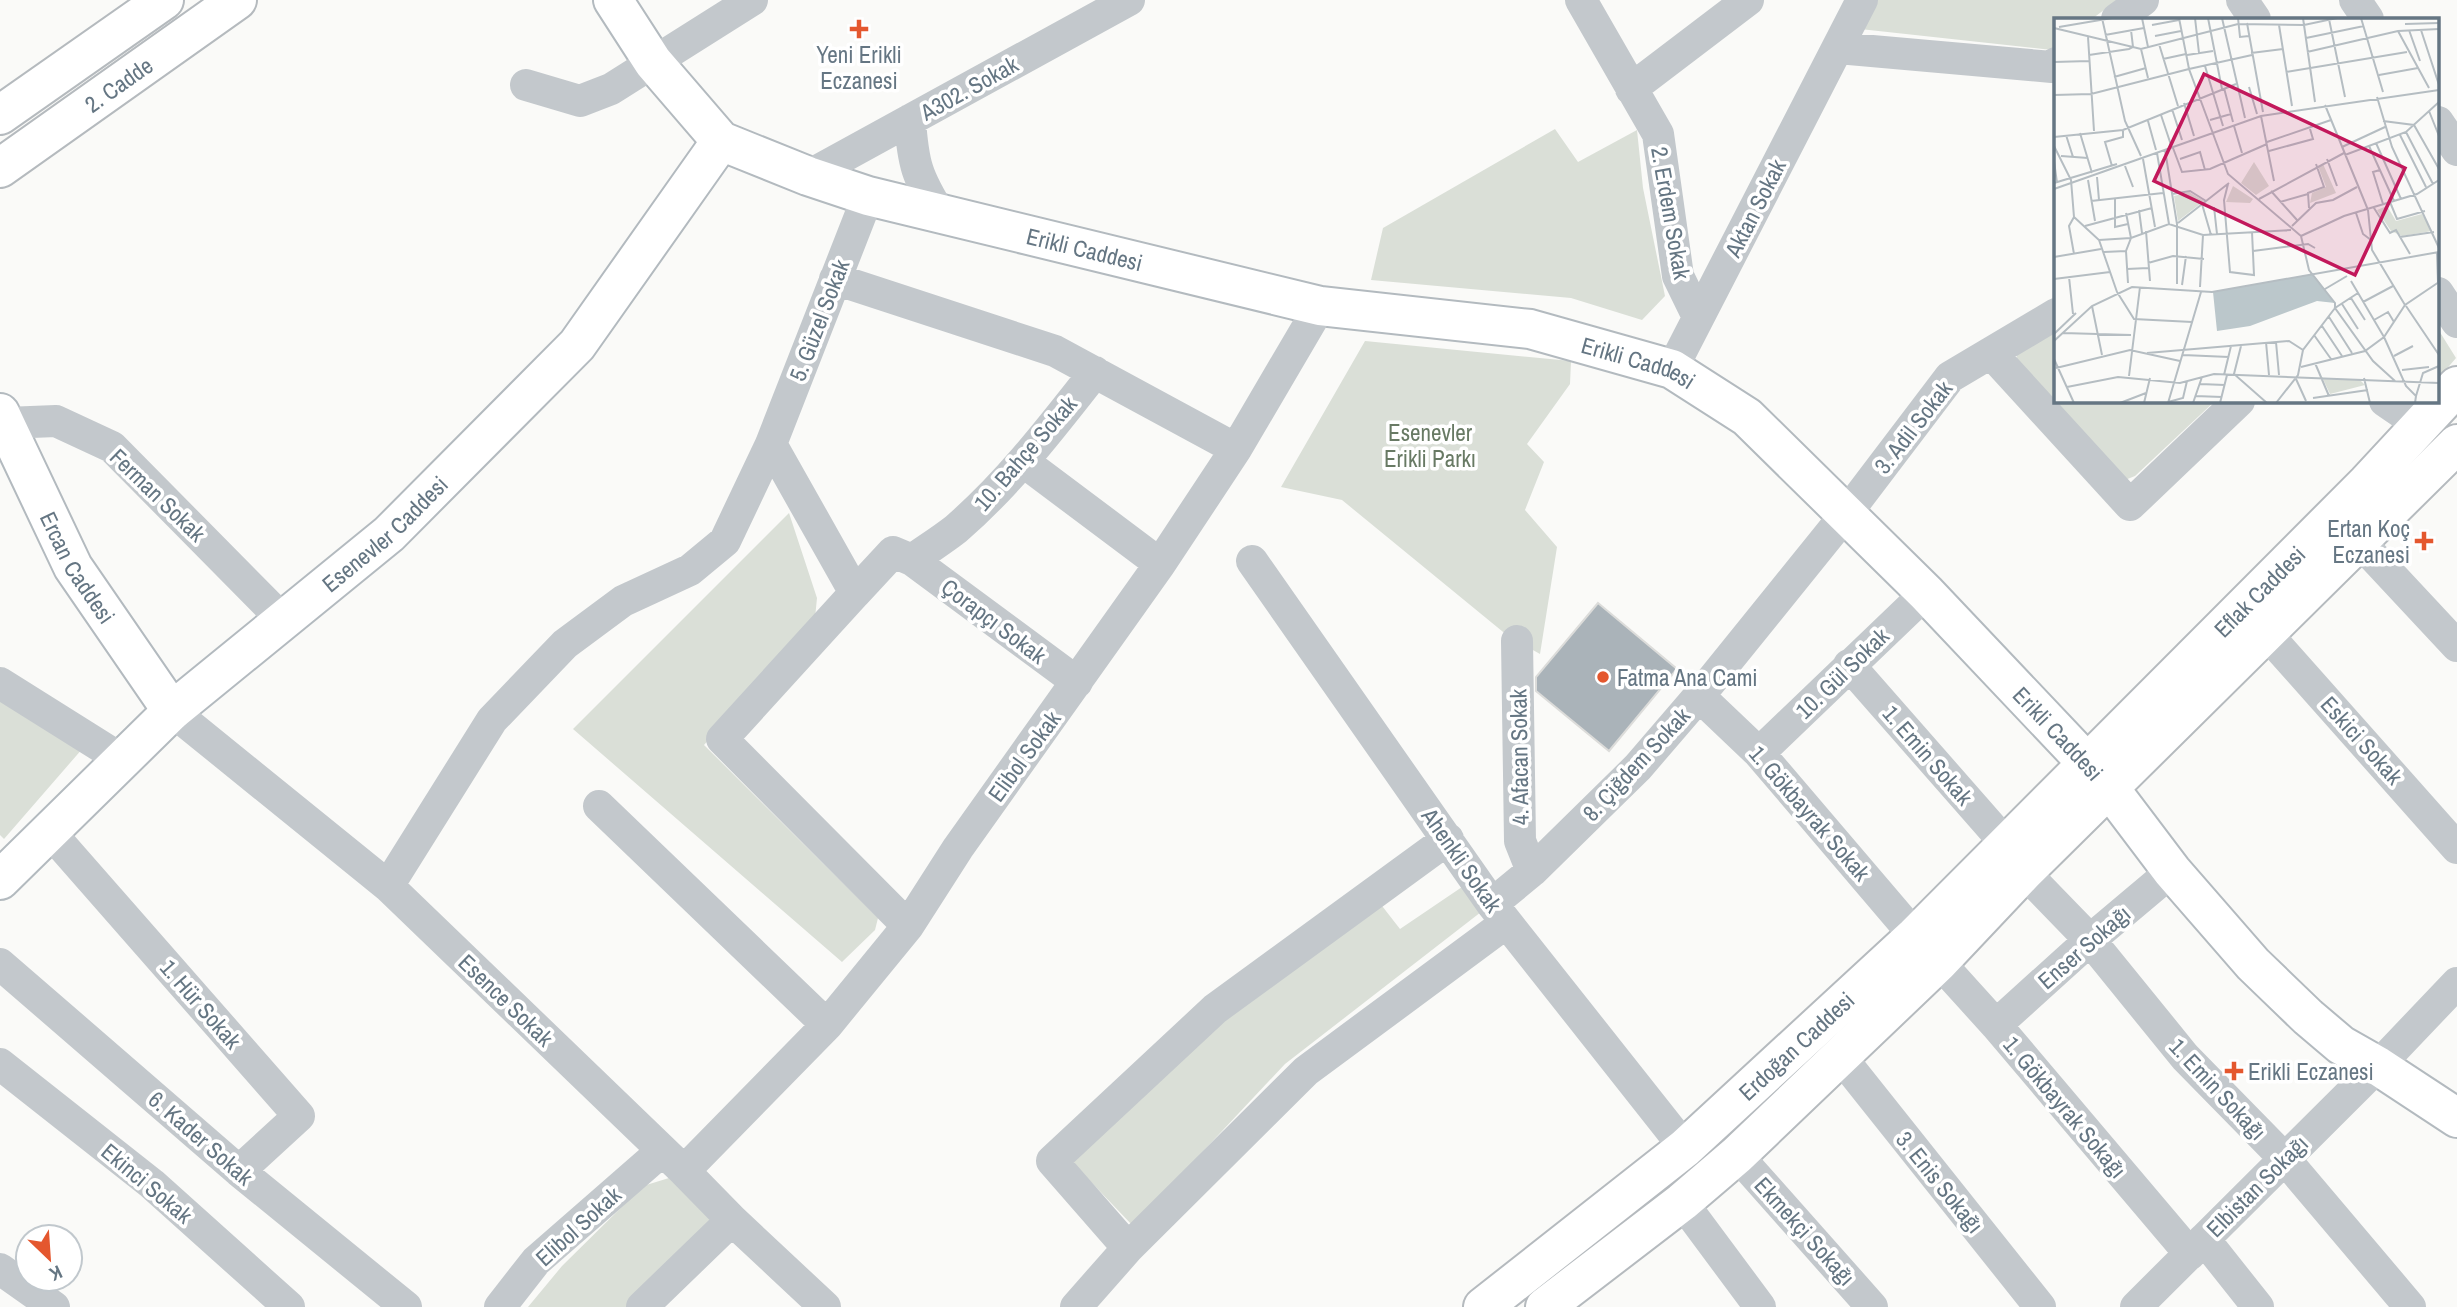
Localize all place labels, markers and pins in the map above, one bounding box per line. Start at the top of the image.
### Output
marker: Yeni Erikli Eczanesi [851,21,867,37]
place label: Yeni Erikli Eczanesi [816,39,902,96]
place label: Ertan Koç Eczanesi [2327,513,2410,570]
marker: Ertan Koç Eczanesi [2416,533,2432,549]
place label: Fatma Ana Cami [1617,662,1758,693]
marker: Fatma Ana Cami [1595,669,1611,685]
place label: Erikli Eczanesi [2248,1056,2374,1087]
marker: Erikli Eczanesi [2226,1063,2242,1079]

